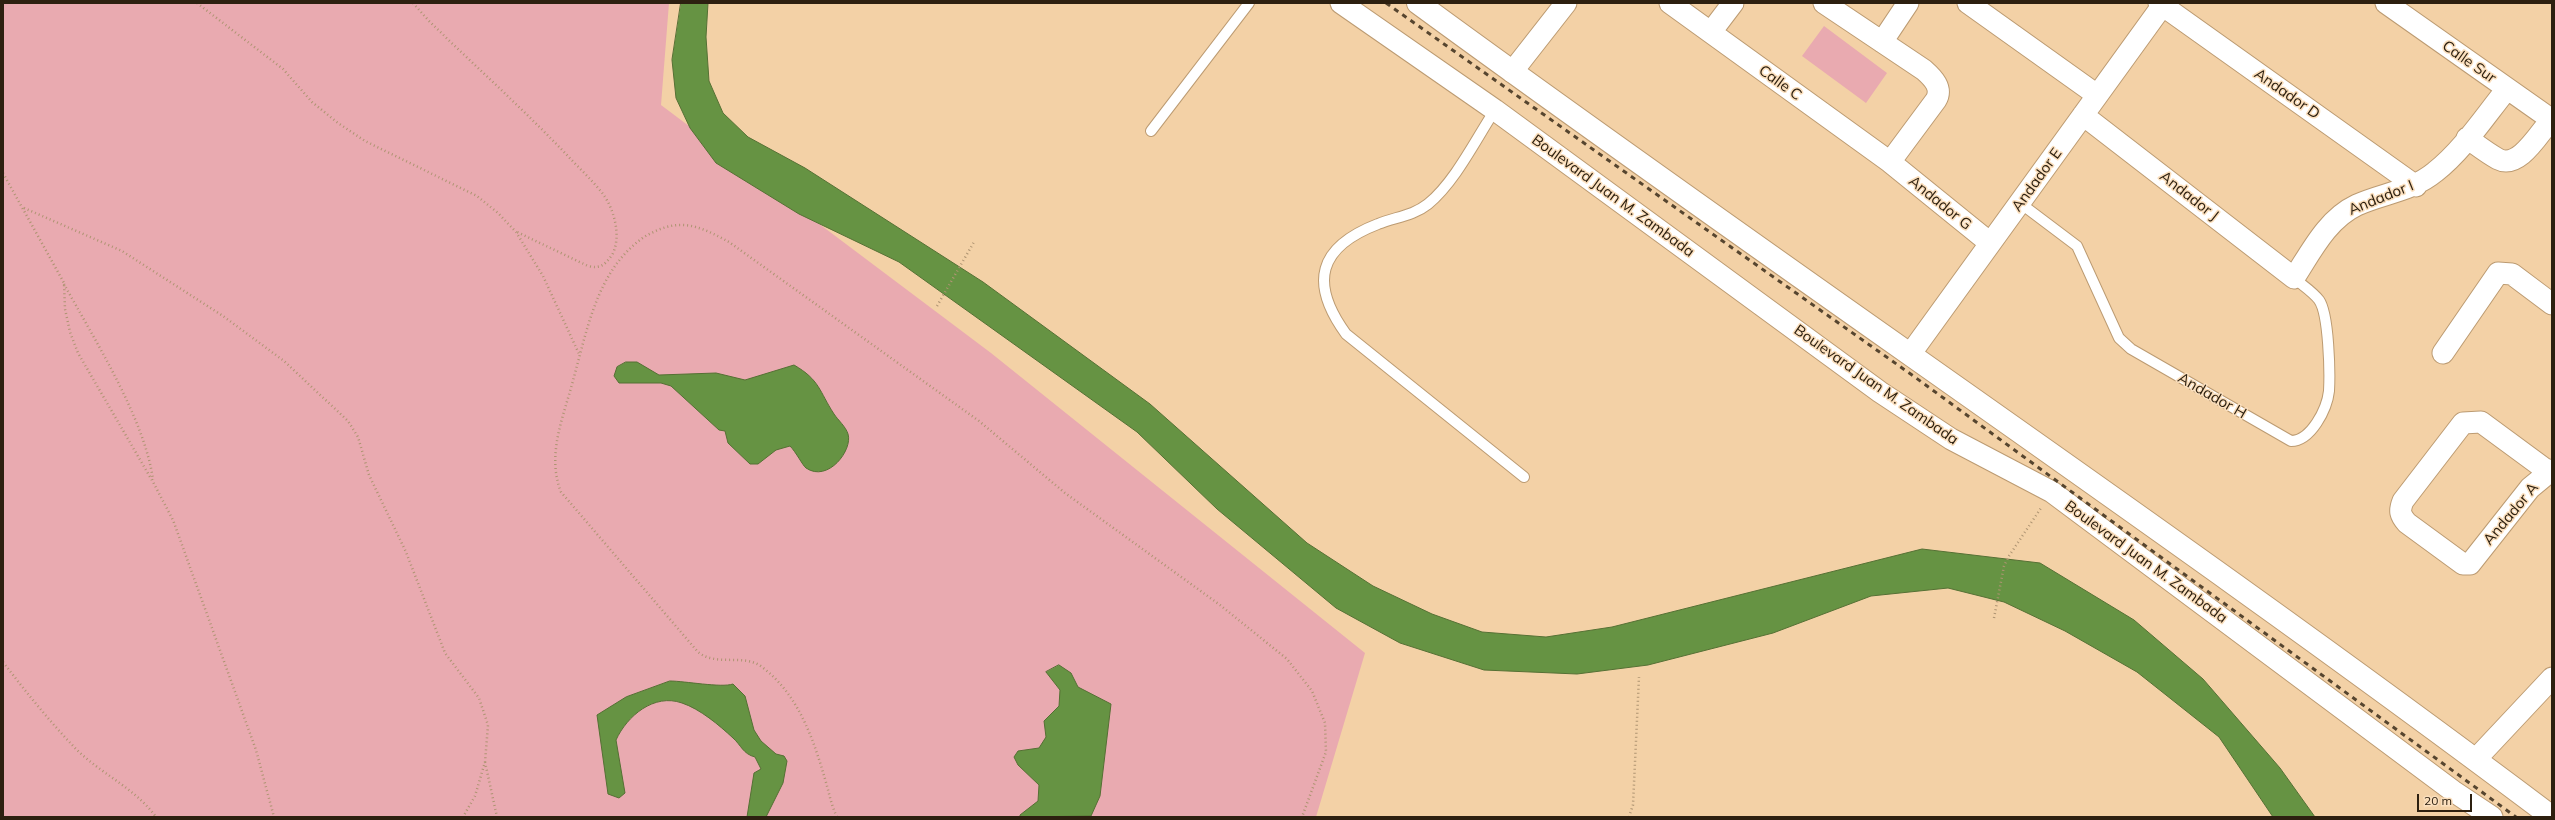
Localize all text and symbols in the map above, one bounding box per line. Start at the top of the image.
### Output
street label: Calle Sur [2439,37,2499,87]
street label: Calle C [1755,61,1805,105]
street label: Andador D [2251,65,2323,123]
street label: Boulevard Juan M. Zambada [1528,131,1698,261]
street label: Andador E [2008,145,2066,215]
street label: Andador J [2156,167,2222,225]
street label: Andador G [1905,172,1975,234]
street label: Andador I [2346,177,2416,219]
street label: Boulevard Juan M. Zambada [1790,321,1962,449]
street label: Andador H [2174,369,2250,423]
street label: Andador A [2480,479,2542,549]
street label: Boulevard Juan M. Zambada [2061,497,2231,627]
scale bar [2419,786,2474,812]
text: 20 m [2424,793,2452,808]

